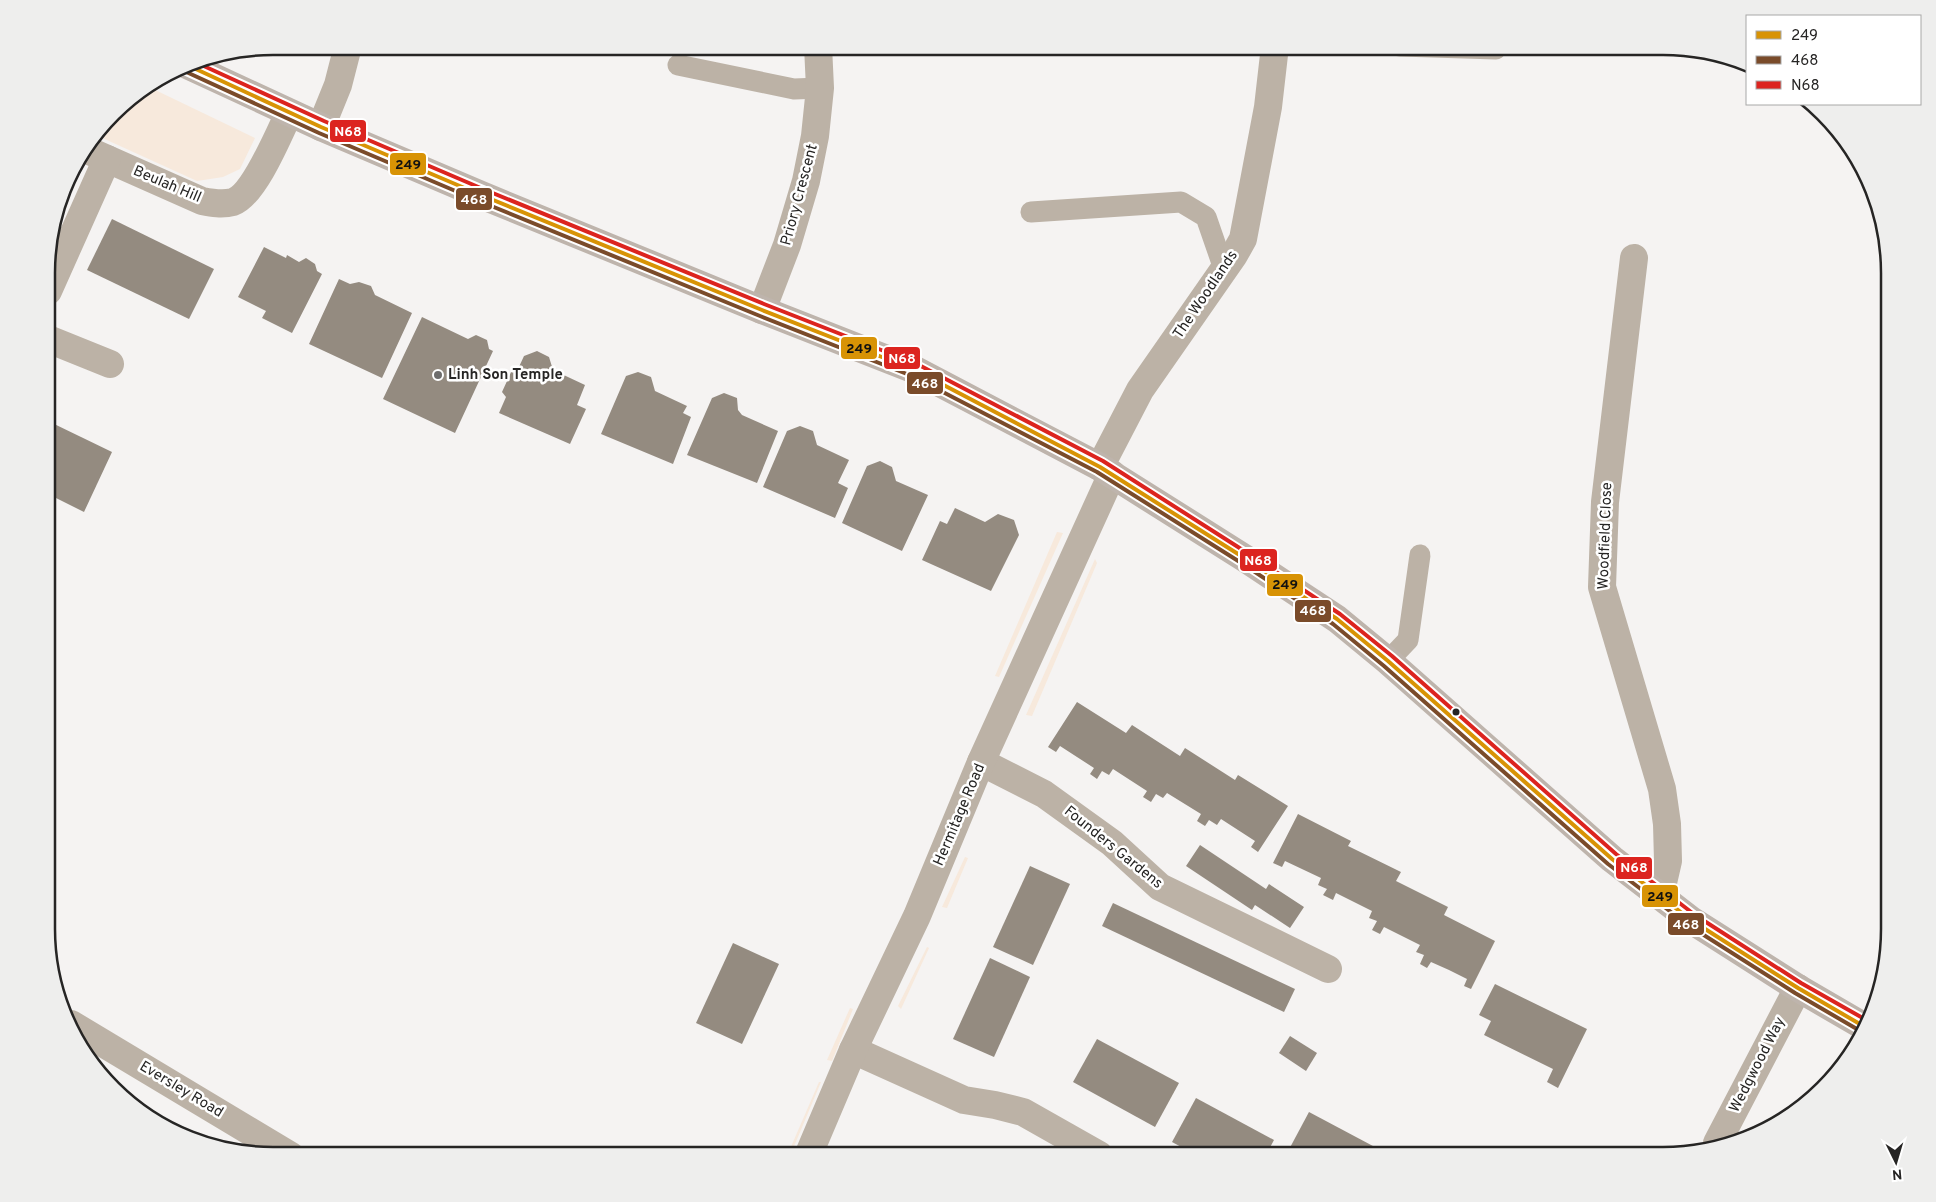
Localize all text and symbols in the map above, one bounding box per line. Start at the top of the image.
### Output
legend [1746,15,1921,105]
text: 249 [1791,27,1818,46]
text: 468 [1791,52,1818,71]
text: N68 [1791,77,1820,96]
line badge: N68 [329,119,367,143]
text: N68 [334,124,362,141]
street label: Priory Crescent [777,142,823,248]
line badge: 249 [389,152,427,176]
text: 249 [395,157,421,174]
street label: Beulah Hill [130,162,204,208]
line badge: 468 [455,187,493,211]
text: 468 [461,192,487,209]
street label: The Woodlands [1169,247,1243,343]
line badge: 249 [840,336,878,360]
text: 249 [846,341,872,358]
line badge: N68 [883,346,921,370]
text: N68 [888,351,916,368]
place label: Linh Son Temple [448,366,563,385]
marker: Linh Son Temple [432,369,444,381]
line badge: 468 [906,371,944,395]
text: 468 [912,376,938,393]
street label: Woodfield Close [1595,482,1617,590]
line badge: N68 [1239,548,1278,572]
text: N68 [1244,553,1272,570]
line badge: 249 [1266,573,1304,597]
text: 249 [1272,577,1298,594]
line badge: 468 [1294,599,1332,623]
text: 468 [1300,603,1326,620]
unlabelled marker [1451,707,1461,717]
street label: Hermitage Road [930,761,990,869]
street label: Founders Gardens [1060,802,1166,894]
line badge: N68 [1615,856,1653,880]
text: N68 [1620,860,1648,877]
line badge: 249 [1641,884,1679,908]
text: 249 [1647,889,1673,906]
line badge: 468 [1667,912,1705,936]
text: 468 [1673,917,1699,934]
street label: Wedgwood Way [1726,1014,1790,1116]
street label: Eversley Road [136,1057,226,1123]
north arrow [1871,1137,1921,1187]
text: N [1891,1165,1903,1182]

